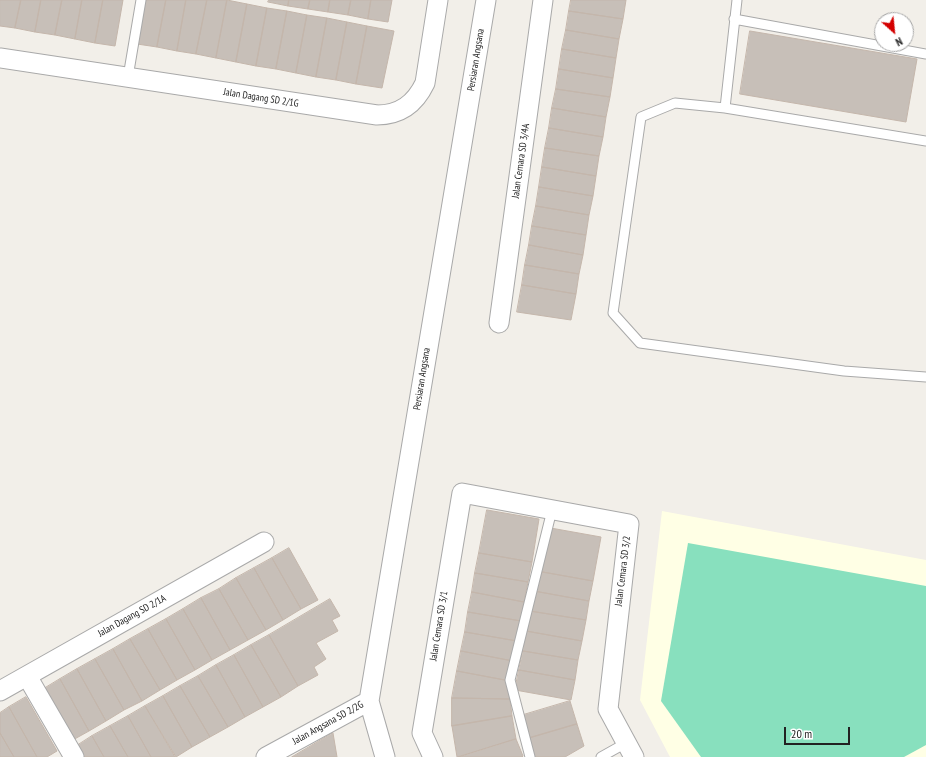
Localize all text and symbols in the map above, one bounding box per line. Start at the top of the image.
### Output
north arrow [874,12,914,52]
street label: Persiaran Angsana [465,28,487,92]
text: N [893,34,905,49]
street label: Jalan Dagang SD 2/1G [222,86,300,110]
street label: Jalan Cemara SD 3/4A [510,123,532,199]
street label: Persiaran Angsana [411,347,433,411]
street label: Jalan Cemara SD 3/2 [613,535,633,607]
street label: Jalan Cemara SD 3/1 [428,590,450,662]
street label: Jalan Dagang SD 2/1A [96,592,168,640]
street label: Jalan Angsana SD 2/2G [290,699,366,747]
scale bar [786,719,852,745]
text: 20 m [791,726,812,741]

